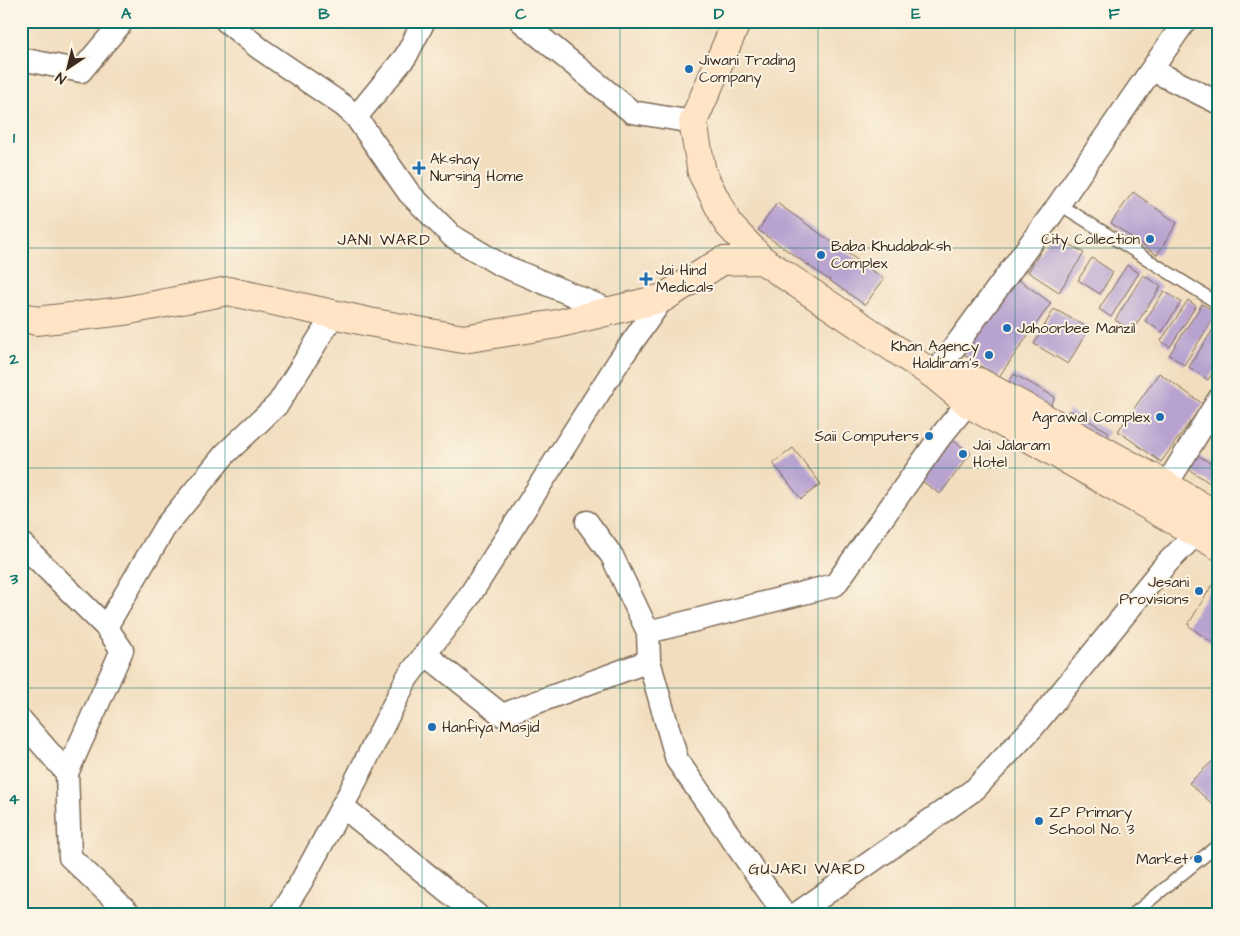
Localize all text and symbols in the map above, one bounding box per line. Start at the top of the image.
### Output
text: A [121,3,132,25]
text: B [318,3,330,25]
text: C [515,3,527,25]
text: D [714,3,725,25]
text: E [911,3,921,25]
text: F [1108,3,1120,25]
north arrow [42,42,92,92]
place label: Jiwani Trading Company [699,50,795,89]
marker: Jiwani Trading Company [683,63,695,75]
text: N [52,67,70,89]
text: 1 [13,127,16,149]
place label: Akshay Nursing Home [430,149,524,188]
marker: Akshay Nursing Home [412,161,426,175]
district label: JANI WARD [337,229,431,251]
place label: City Collection [1041,229,1140,251]
marker: City Collection [1144,233,1156,245]
place label: Baba Khudabaksh Complex [831,236,952,274]
marker: Baba Khudabaksh Complex [815,249,827,261]
place label: Jai Hind Medicals [656,260,714,298]
marker: Jai Hind Medicals [640,273,652,285]
place label: Jahoorbee Manzil [1017,318,1135,339]
marker: Jahoorbee Manzil [1001,322,1013,334]
place label: Khan Agency Haldiram's [891,336,979,374]
text: 2 [8,348,19,370]
marker: Khan Agency Haldiram's [983,349,995,361]
place label: Agrawal Complex [1032,407,1151,429]
marker: Agrawal Complex [1154,411,1166,423]
place label: Saii Computers [814,426,919,447]
marker: Saii Computers [923,430,935,442]
place label: Jai Jalaram Hotel [973,435,1050,473]
marker: Jai Jalaram Hotel [957,448,969,460]
text: 3 [9,568,19,590]
place label: Jesani Provisions [1119,572,1190,610]
marker: Jesani Provisions [1193,585,1205,597]
place label: Hanfiya Masjid [442,717,540,739]
marker: Hanfiya Masjid [426,721,438,733]
text: 4 [9,788,20,810]
place label: ZP Primary School No. 3 [1049,802,1135,840]
marker: ZP Primary School No. 3 [1033,815,1045,827]
place label: Market [1136,849,1188,870]
marker: Market [1192,853,1204,865]
district label: GUJARI WARD [748,858,866,880]

